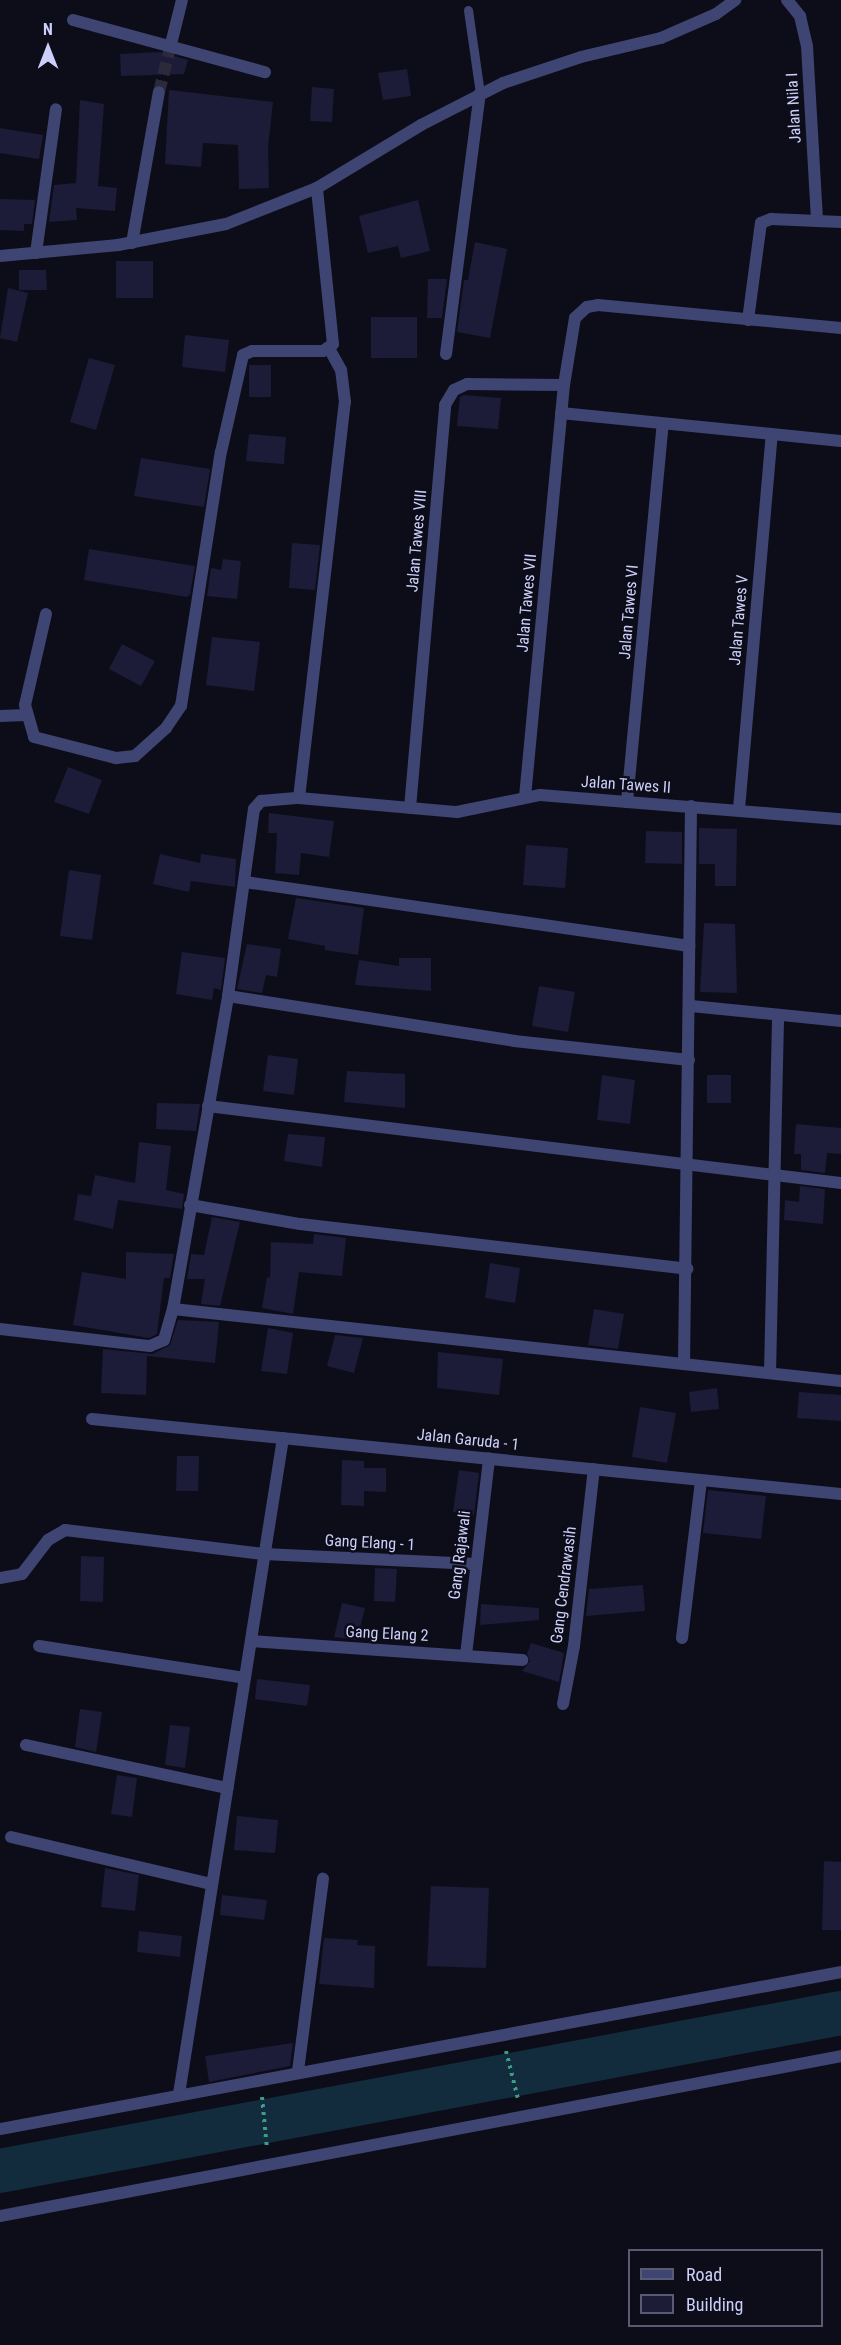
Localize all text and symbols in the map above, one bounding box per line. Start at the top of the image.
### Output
north arrow [18,18,78,78]
text: N [43,20,53,39]
street label: Jalan Nila I [783,72,805,144]
street label: Jalan Tawes VIII [403,489,431,593]
street label: Jalan Tawes VII [513,553,541,653]
street label: Jalan Tawes VI [615,564,643,660]
street label: Jalan Tawes V [725,574,753,666]
street label: Jalan Tawes II [580,772,672,798]
street label: Jalan Garuda - 1 [416,1425,520,1455]
street label: Gang Rajawali [445,1510,475,1600]
street label: Gang Cendrawasih [547,1525,581,1645]
street label: Gang Elang - 1 [324,1531,416,1555]
street label: Gang Elang 2 [345,1622,429,1646]
legend [628,2249,823,2327]
text: Road [686,2264,722,2285]
text: Building [686,2294,743,2315]

